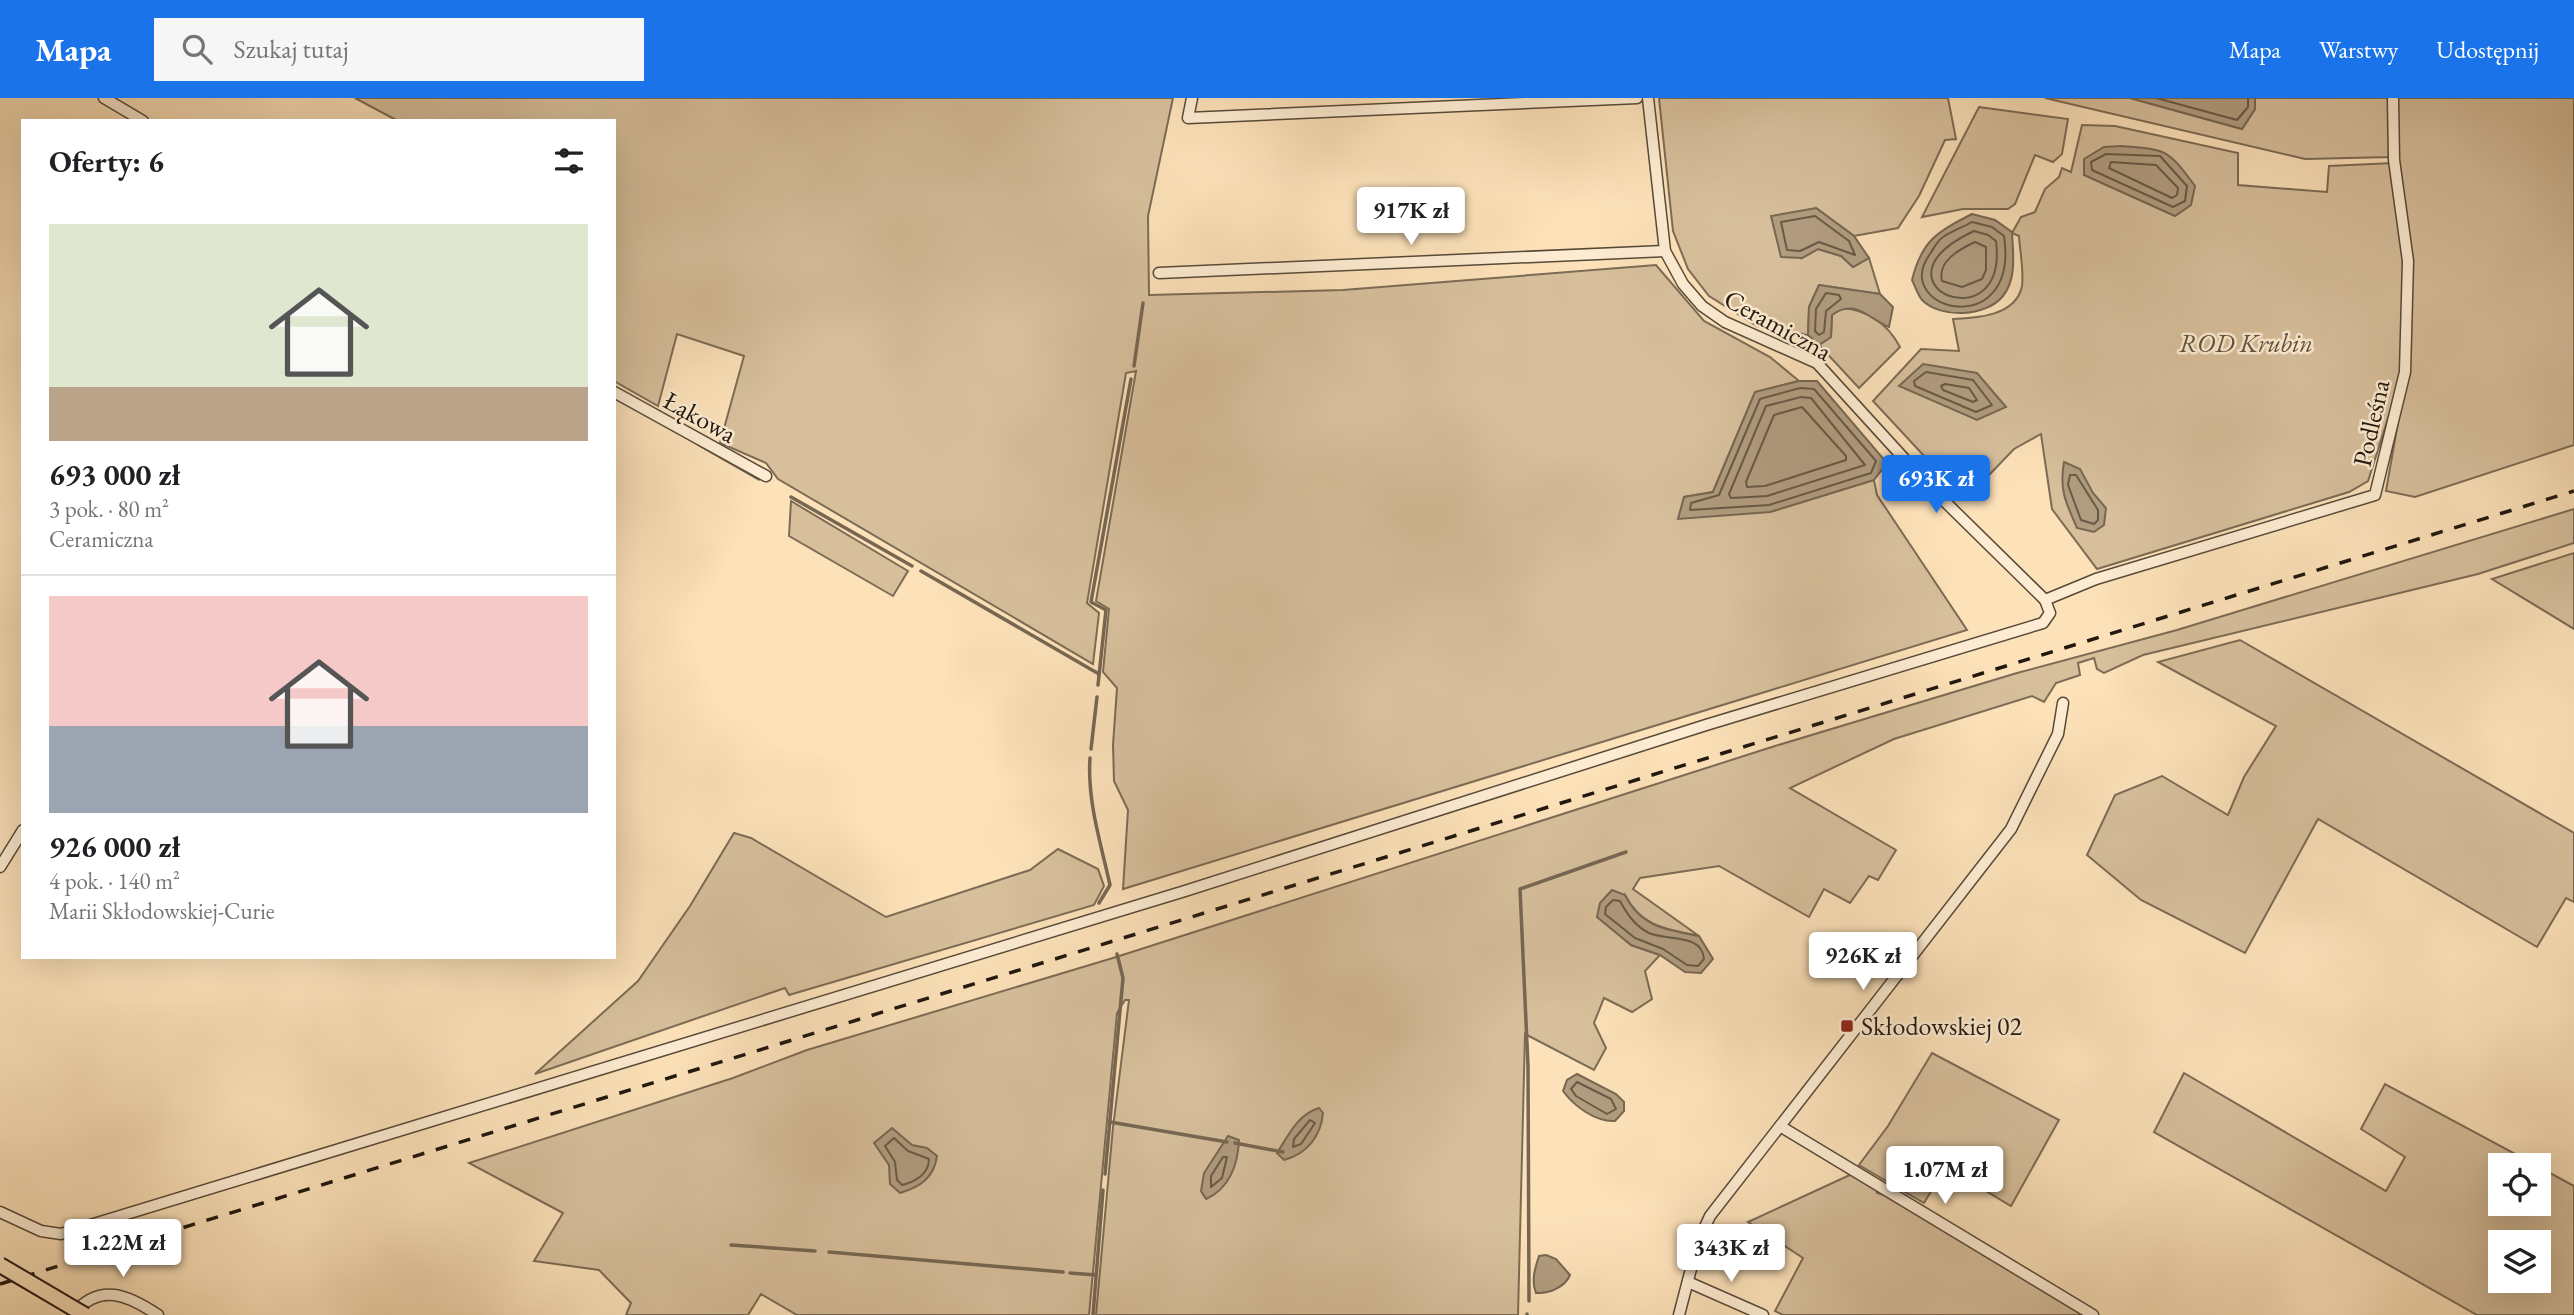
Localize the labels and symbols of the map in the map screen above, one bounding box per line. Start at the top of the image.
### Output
pin: 917K zł [1346,188,1476,247]
street label: Ceramiczna [1718,282,1838,369]
park label: ROD Krubin [2179,326,2313,360]
street label: Podleśna [2345,376,2398,470]
street label: Łąkowa [658,383,743,451]
pin: 693K zł [1871,456,2001,515]
pin: 926K zł [1798,932,1928,992]
place label: Skłodowskiej 02 [1861,1009,2023,1043]
marker: Skłodowskiej 02 [1839,1018,1855,1034]
pin: 1.07M zł [1873,1146,2017,1206]
pin: 1.22M zł [51,1220,195,1279]
pin: 343K zł [1666,1224,1796,1284]

